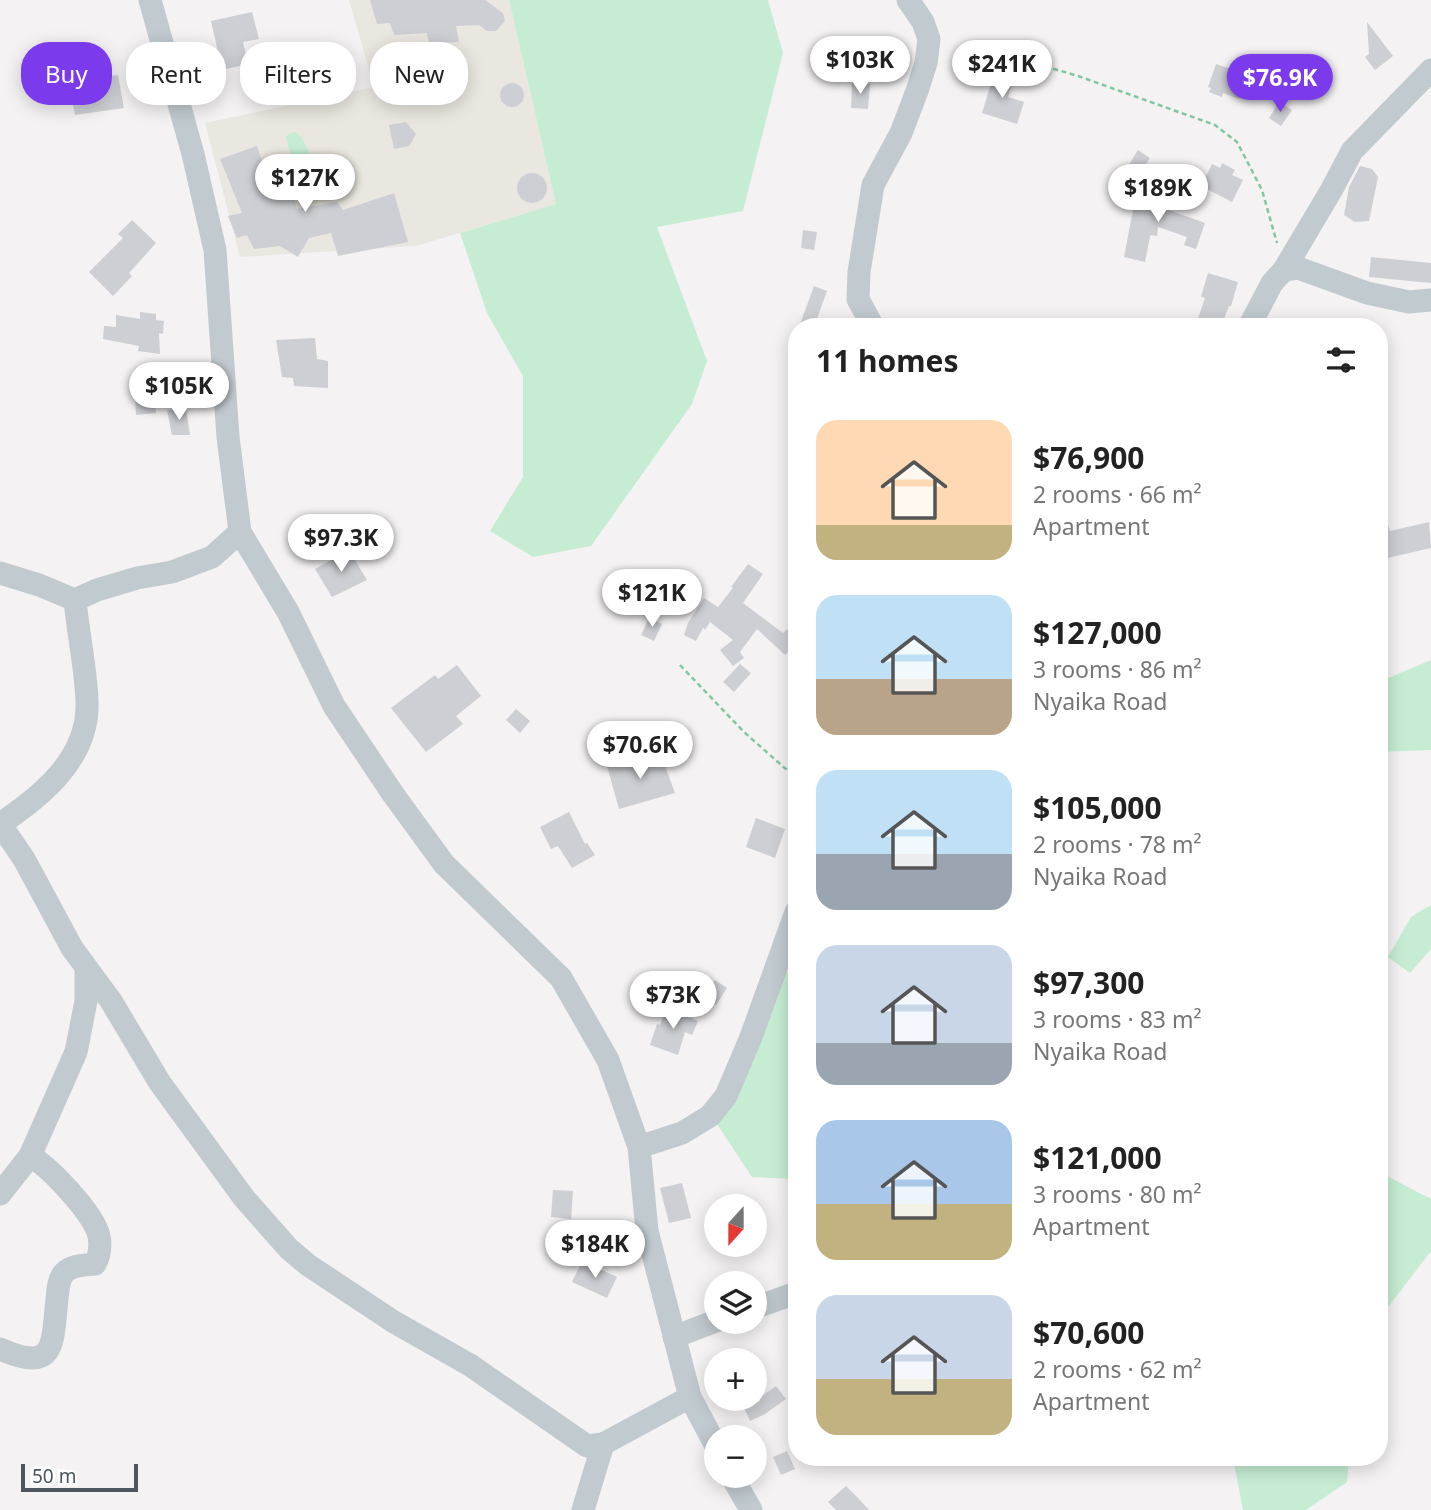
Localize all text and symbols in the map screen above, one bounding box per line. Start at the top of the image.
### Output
pin: $103K [811,36,909,96]
pin: $241K [953,41,1051,100]
chip: Buy [21,42,112,105]
chip: Rent [126,42,226,105]
chip: Filters [240,42,356,105]
chip: New [370,42,468,105]
text: $103K [826,43,894,75]
text: $241K [968,47,1036,79]
pin: $76.9K [1223,54,1337,114]
text: $76.9K [1243,61,1317,93]
pin: $127K [256,154,354,214]
text: $127K [271,161,339,193]
pin: $189K [1109,164,1207,224]
text: $189K [1124,171,1192,203]
text: 11 homes [816,340,959,381]
icon: filters [1322,341,1360,379]
pin: $105K [130,362,228,422]
text: $105K [145,369,213,401]
text: $76,900 [1033,437,1145,478]
icon: home [872,448,956,532]
text: 2 rooms · 66 m² [1033,478,1202,510]
text: Apartment [1033,510,1150,542]
pin: $97.3K [284,514,398,574]
text: $97.3K [304,521,378,553]
pin: $121K [603,570,701,629]
text: $121K [618,576,686,608]
text: $127,000 [1033,612,1162,653]
icon: home [872,623,956,707]
text: 3 rooms · 86 m² [1033,653,1202,685]
text: Nyaika Road [1033,685,1167,717]
pin: $70.6K [583,722,697,781]
text: $70.6K [603,728,677,760]
text: $105,000 [1033,787,1162,828]
icon: home [872,798,956,882]
text: 2 rooms · 78 m² [1033,828,1202,860]
text: Nyaika Road [1033,860,1167,892]
text: $97,300 [1033,962,1145,1003]
pin: $73K [632,972,714,1031]
icon: home [872,973,956,1057]
text: $73K [646,978,700,1010]
text: 3 rooms · 83 m² [1033,1003,1202,1035]
text: Nyaika Road [1033,1035,1167,1067]
text: $121,000 [1033,1137,1162,1178]
icon: home [872,1148,956,1232]
text: 3 rooms · 80 m² [1033,1178,1202,1210]
north arrow [704,1194,766,1256]
map controls [704,1194,767,1488]
text: Apartment [1033,1210,1150,1242]
pin: $184K [546,1220,644,1280]
text: $184K [561,1227,629,1259]
button: layers [704,1271,767,1334]
text: $70,600 [1033,1312,1145,1353]
icon: home [872,1323,956,1407]
button: + [704,1348,767,1411]
text: 2 rooms · 62 m² [1033,1353,1202,1385]
text: Apartment [1033,1385,1150,1417]
button: − [704,1425,767,1488]
scale bar [21,1461,138,1493]
text: 50 m [32,1463,76,1489]

